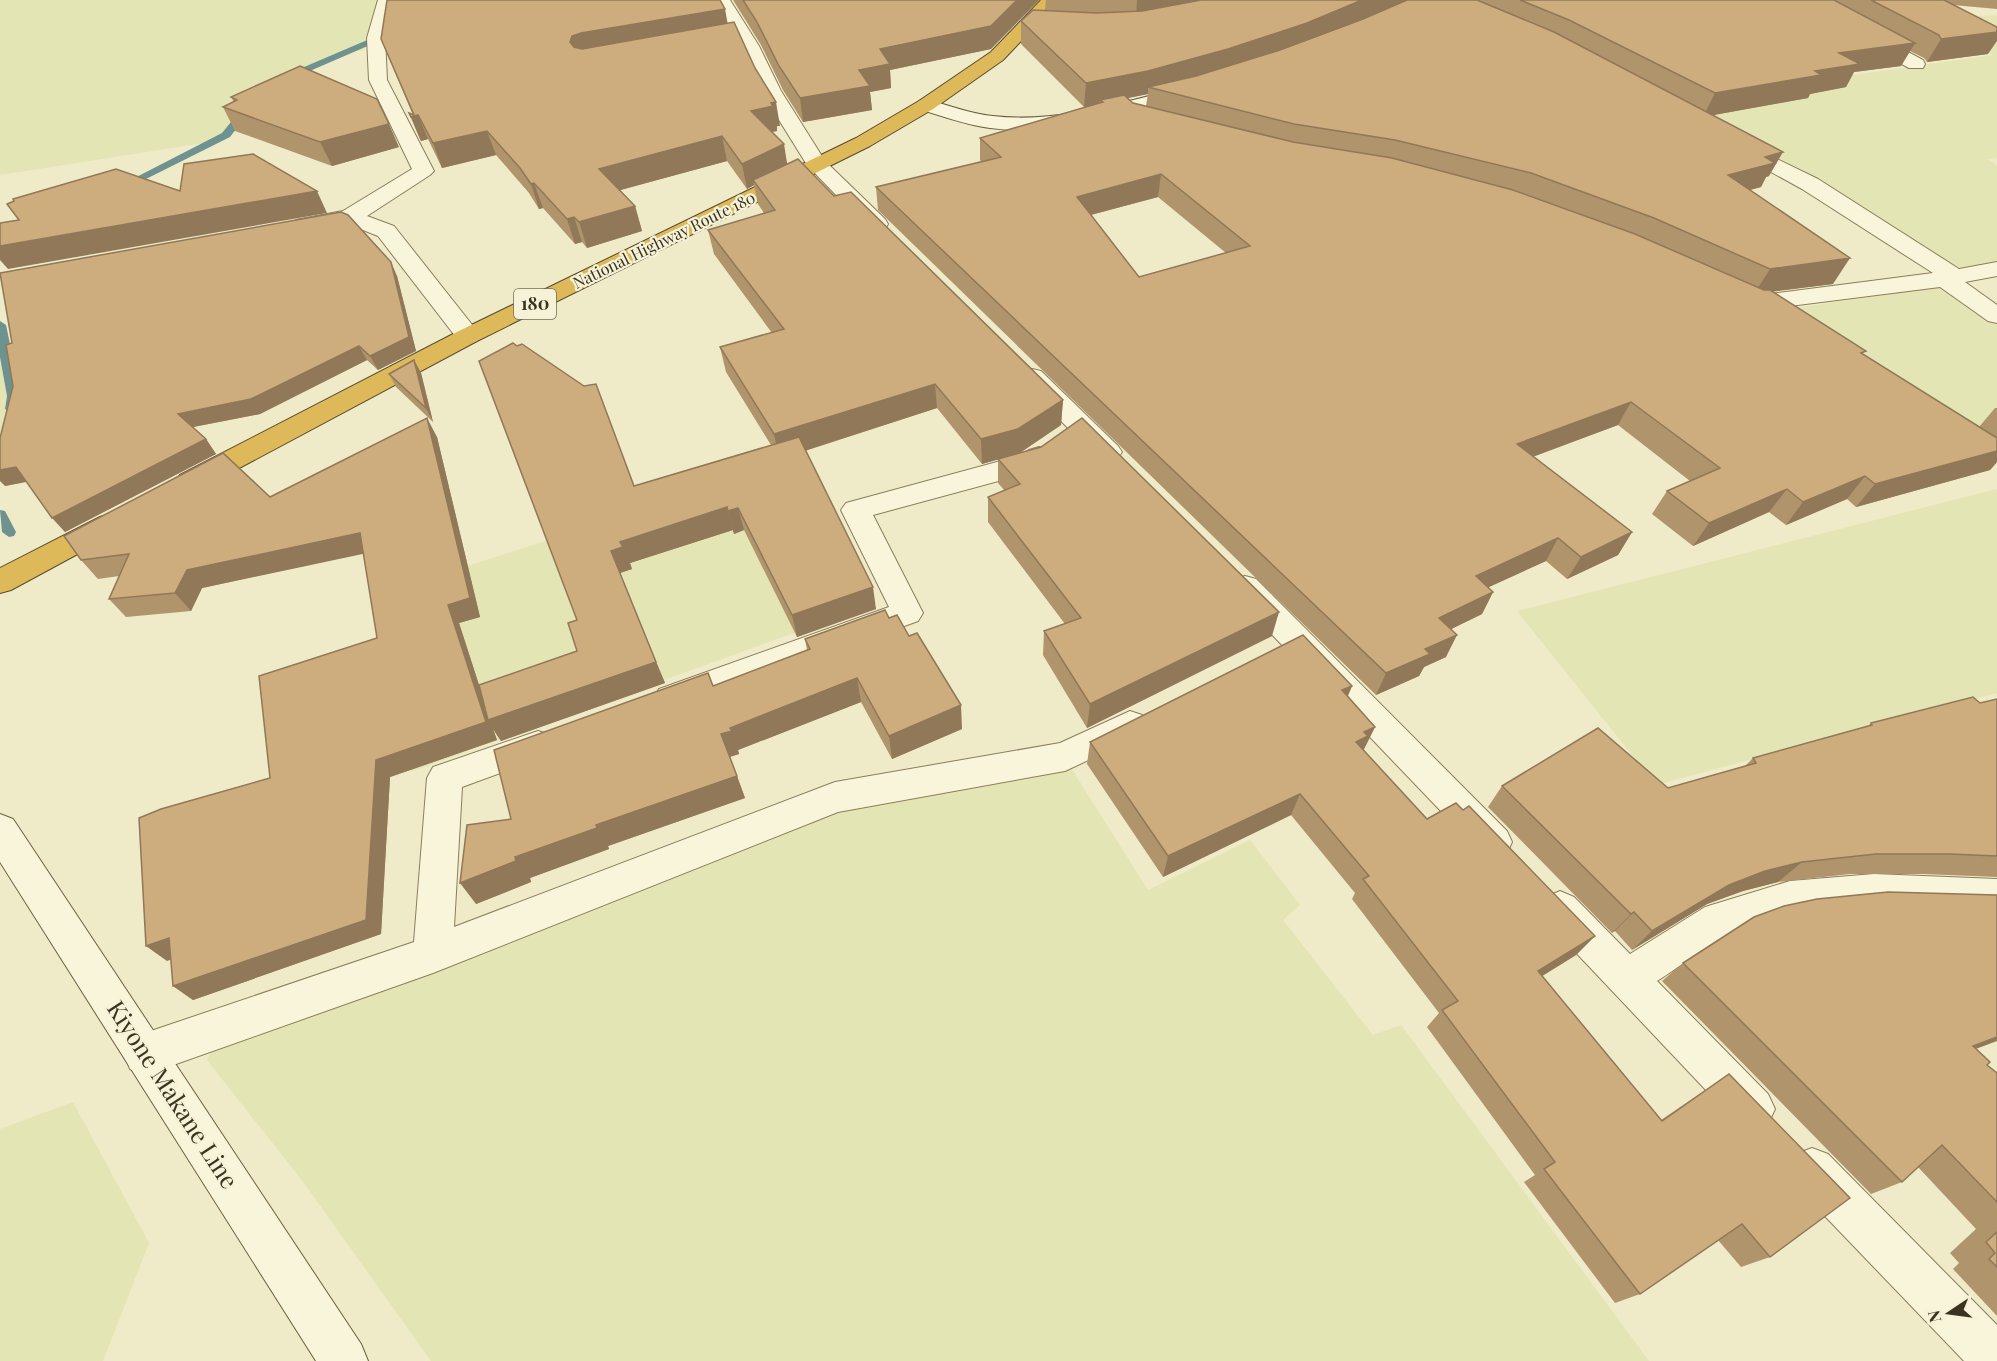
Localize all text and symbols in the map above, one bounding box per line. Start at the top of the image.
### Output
street label: National Highway Route 180 [569,186,758,293]
road number: 180 [514,289,556,319]
street label: Kiyone Makane Line [101,994,246,1194]
north arrow [1919,1283,1979,1343]
text: N [1922,1308,1945,1324]

